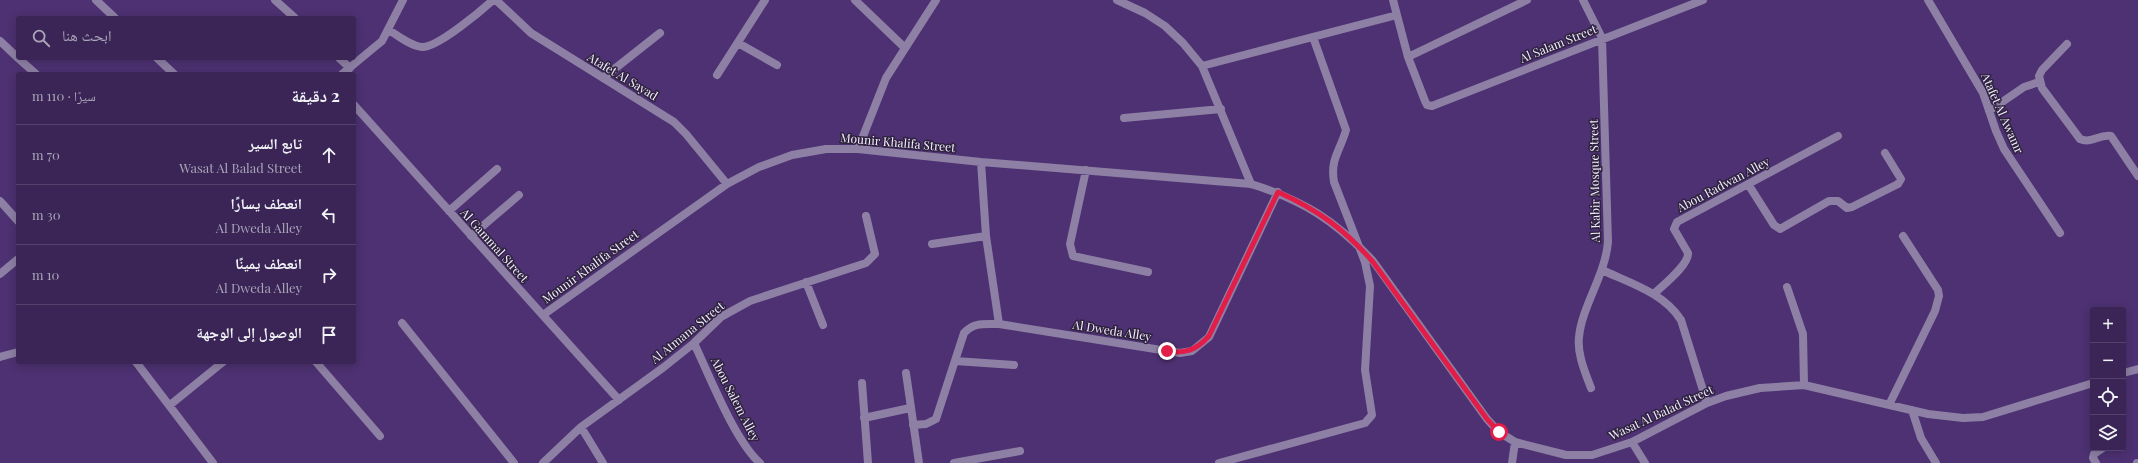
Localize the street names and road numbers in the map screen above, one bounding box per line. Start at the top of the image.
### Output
street label: Al Salam Street [1516,20,1600,66]
street label: Atafet Al Sayad [584,48,661,103]
street label: Atafet Al Awamr [1978,69,2028,156]
street label: Al Kabir Mosque Street [1585,118,1603,244]
street label: Mounir Khalifa Street [840,129,957,155]
street label: Abou Radwan Alley [1673,153,1772,216]
street label: Al Gammal Street [457,204,533,286]
street label: Mounir Khalifa Street [539,225,642,306]
street label: Al Atmana Street [646,297,728,367]
street label: Al Dweda Alley [1070,316,1153,344]
street label: Abou Salem Alley [707,353,764,444]
street label: Wasat Al Balad Street [1605,381,1716,444]

